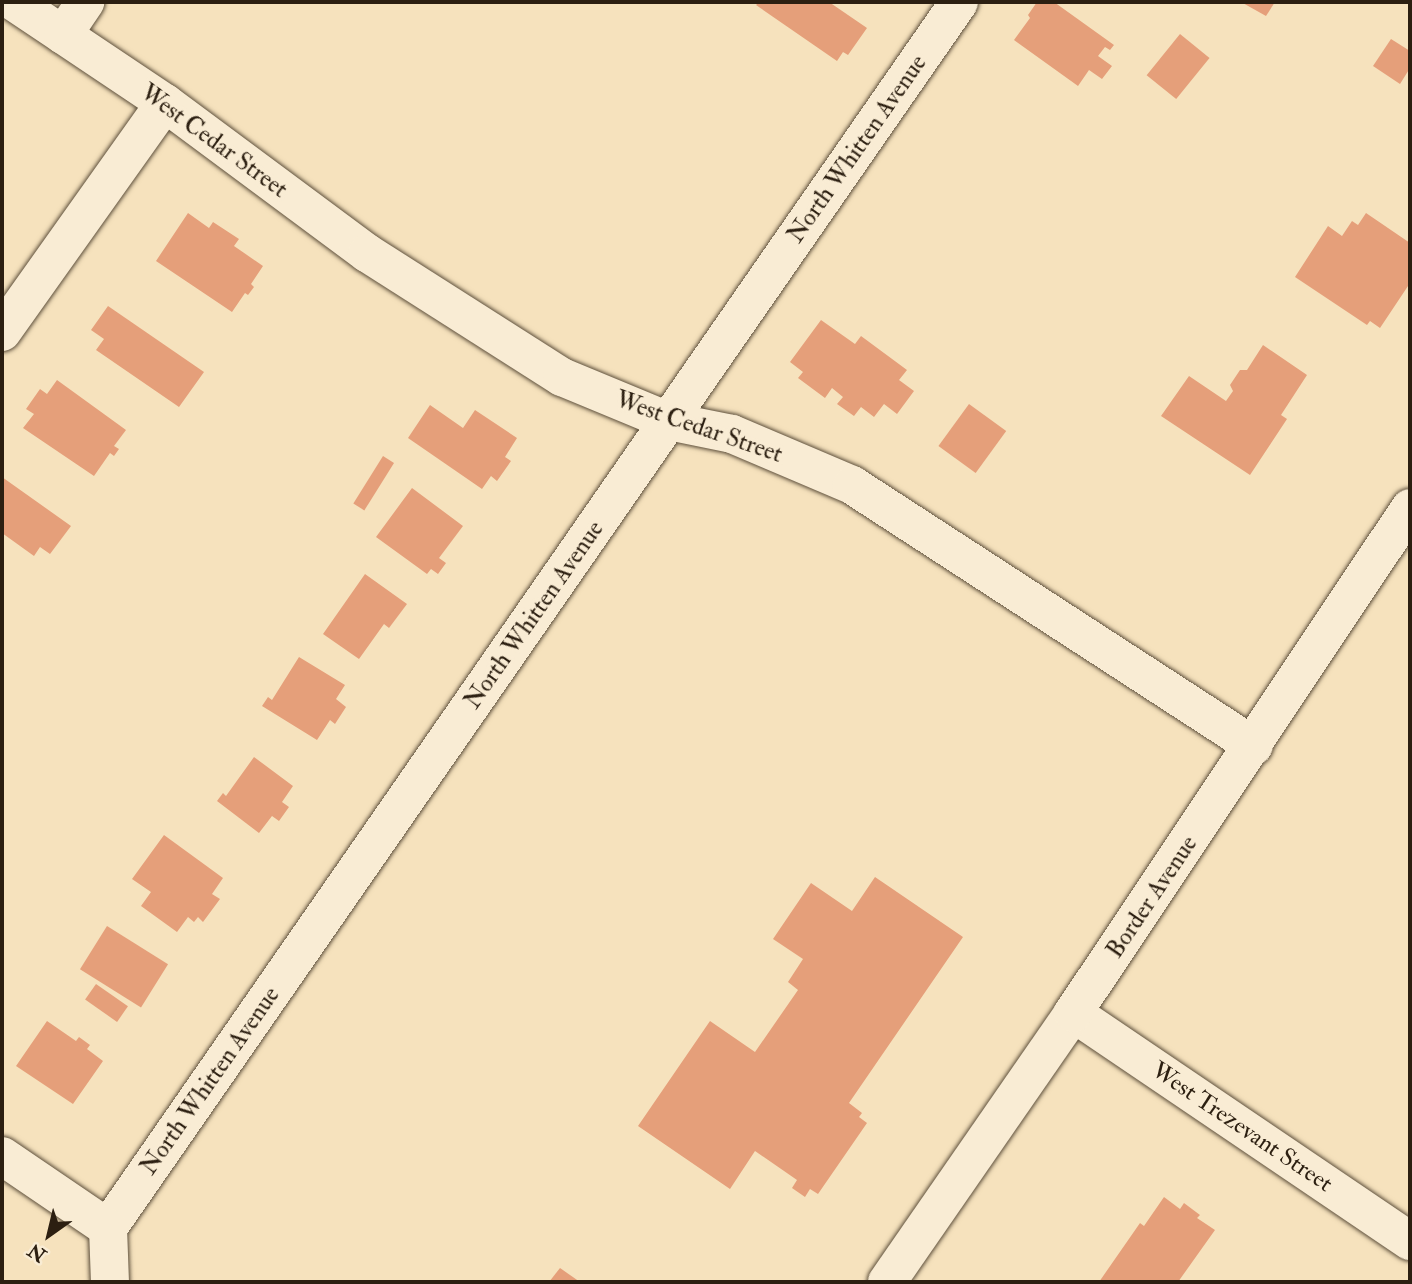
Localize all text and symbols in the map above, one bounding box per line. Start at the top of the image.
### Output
street label: North Whitten Avenue [781,49,933,249]
street label: West Cedar Street [135,78,293,204]
street label: West Cedar Street [612,385,786,469]
street label: North Whitten Avenue [458,515,610,715]
street label: Border Avenue [1101,830,1203,964]
street label: North Whitten Avenue [134,981,286,1181]
street label: West Trezevant Street [1146,1056,1338,1198]
north arrow [14,1200,84,1270]
text: N [23,1238,51,1267]

